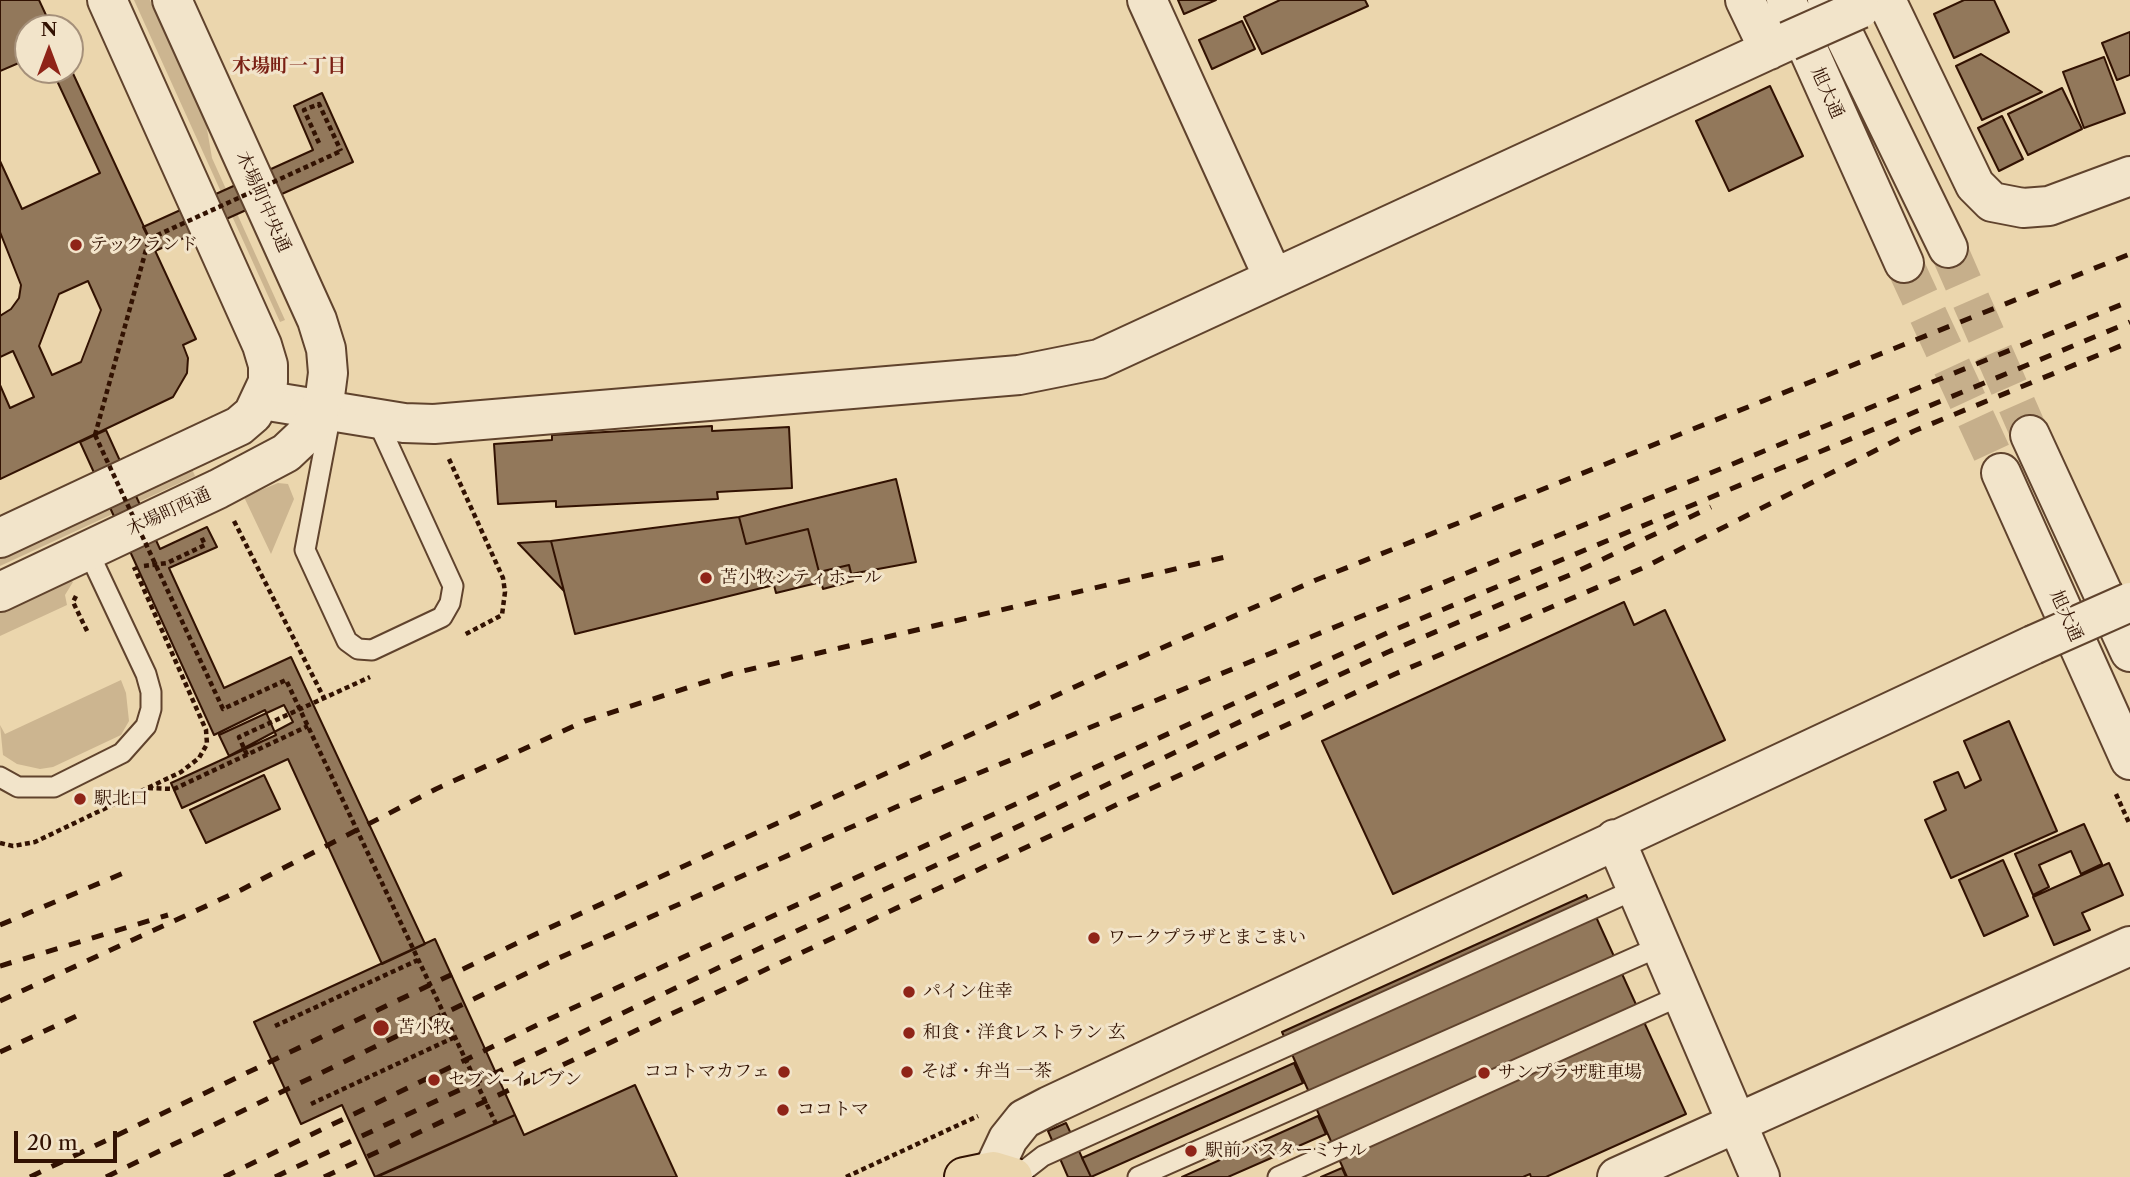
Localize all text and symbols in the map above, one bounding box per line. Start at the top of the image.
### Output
north arrow [14,14,84,84]
text: N [41,18,57,41]
district label: 木場町一丁目 [232,56,346,78]
street label: 旭大通 [1806,64,1848,122]
street label: 木場町中央通 [231,148,295,256]
place label: テックランド [90,234,198,256]
marker: テックランド [68,237,84,253]
street label: 木場町西通 [124,483,214,541]
place label: 苫小牧シティホール [720,567,882,589]
marker: 苫小牧シティホール [698,570,714,586]
street label: 旭大通 [2045,587,2087,645]
place label: 駅北口 [94,788,148,810]
marker: 駅北口 [72,791,88,807]
place label: ワークプラザとまこまい [1108,927,1306,949]
marker: ワークプラザとまこまい [1086,930,1102,946]
place label: パイン住幸 [923,981,1013,1003]
marker: パイン住幸 [901,984,917,1000]
place label: 苫小牧 [397,1017,451,1039]
marker: 苫小牧 [371,1018,391,1038]
place label: 和食・洋食レストラン 玄 [923,1022,1126,1044]
marker: 和食・洋食レストラン 玄 [901,1025,917,1041]
place label: ココトマカフェ [644,1061,770,1083]
place label: そば・弁当 一茶 [921,1061,1052,1083]
place label: サンプラザ駐車場 [1498,1062,1642,1084]
marker: ココトマカフェ [776,1064,792,1080]
marker: そば・弁当 一茶 [899,1064,915,1080]
marker: サンプラザ駐車場 [1476,1065,1492,1081]
place label: セブン-イレブン [448,1069,582,1091]
marker: セブン-イレブン [426,1072,442,1088]
place label: ココトマ [797,1099,869,1121]
marker: ココトマ [775,1102,791,1118]
scale bar [18,1118,121,1162]
text: 20 m [27,1130,78,1155]
place label: 駅前バスターミナル [1205,1140,1367,1162]
marker: 駅前バスターミナル [1183,1143,1199,1159]

